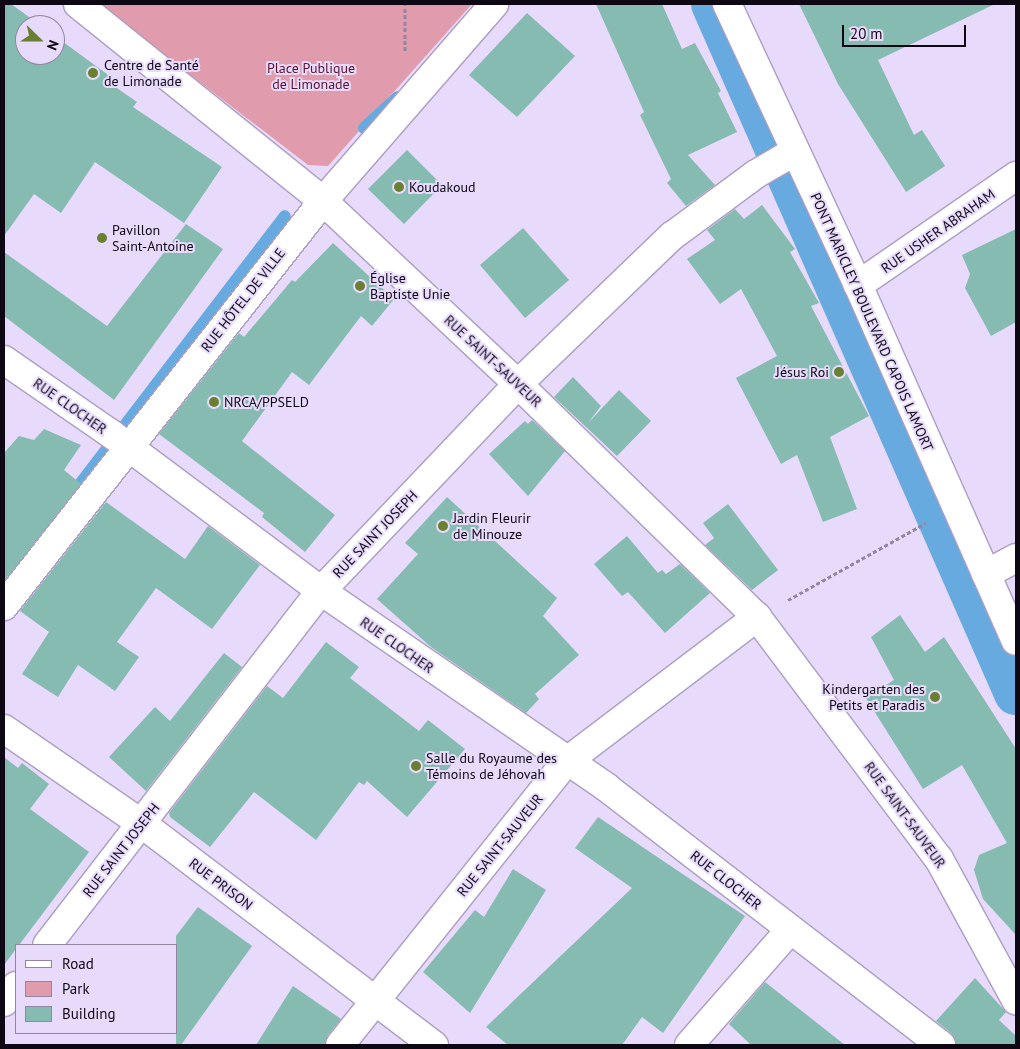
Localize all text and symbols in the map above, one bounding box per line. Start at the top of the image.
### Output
north arrow [15,15,65,65]
scale bar [845,15,969,47]
text: 20 m [850,24,883,43]
text: N [43,38,63,53]
place label: Centre de Santé de Limonade [104,57,199,90]
park label: Place Publique de Limonade [267,60,355,92]
marker: Centre de Santé de Limonade [86,66,100,80]
place label: Koudakoud [409,179,476,195]
marker: Koudakoud [393,181,405,193]
street label: RUE USHER ABRAHAM [878,185,998,277]
street label: PONT MARICLEY BOULEVARD CAPOIS LAMORT [807,190,937,454]
place label: Pavillon Saint-Antoine [112,222,194,254]
marker: Pavillon Saint-Antoine [96,232,108,244]
street label: RUE HÔTEL DE VILLE [197,245,289,355]
place label: Église Baptiste Unie [370,270,450,302]
marker: Église Baptiste Unie [354,280,366,292]
street label: RUE SAINT-SAUVEUR [441,312,545,410]
place label: Jésus Roi [776,364,829,380]
marker: Jésus Roi [833,366,845,378]
street label: RUE CLOCHER [30,375,110,437]
place label: NRCA/PPSELD [224,394,309,410]
marker: NRCA/PPSELD [208,396,220,408]
street label: RUE SAINT JOSEPH [329,487,421,581]
place label: Jardin Fleurir de Minouze [453,510,531,542]
marker: Jardin Fleurir de Minouze [437,520,449,532]
street label: RUE CLOCHER [357,614,437,676]
place label: Kindergarten des Petits et Paradis [822,681,925,714]
marker: Kindergarten des Petits et Paradis [929,691,941,703]
place label: Salle du Royaume des Témoins de Jéhovah [426,750,557,782]
street label: RUE SAINT-SAUVEUR [861,759,949,871]
marker: Salle du Royaume des Témoins de Jéhovah [410,760,422,772]
street label: RUE SAINT-SAUVEUR [453,790,547,900]
street label: RUE SAINT JOSEPH [79,799,163,901]
street label: RUE CLOCHER [687,847,765,913]
street label: RUE PRISON [186,855,256,913]
legend [15,944,178,1034]
text: Road [62,954,94,973]
text: Park [62,979,90,998]
text: Building [62,1004,116,1023]

